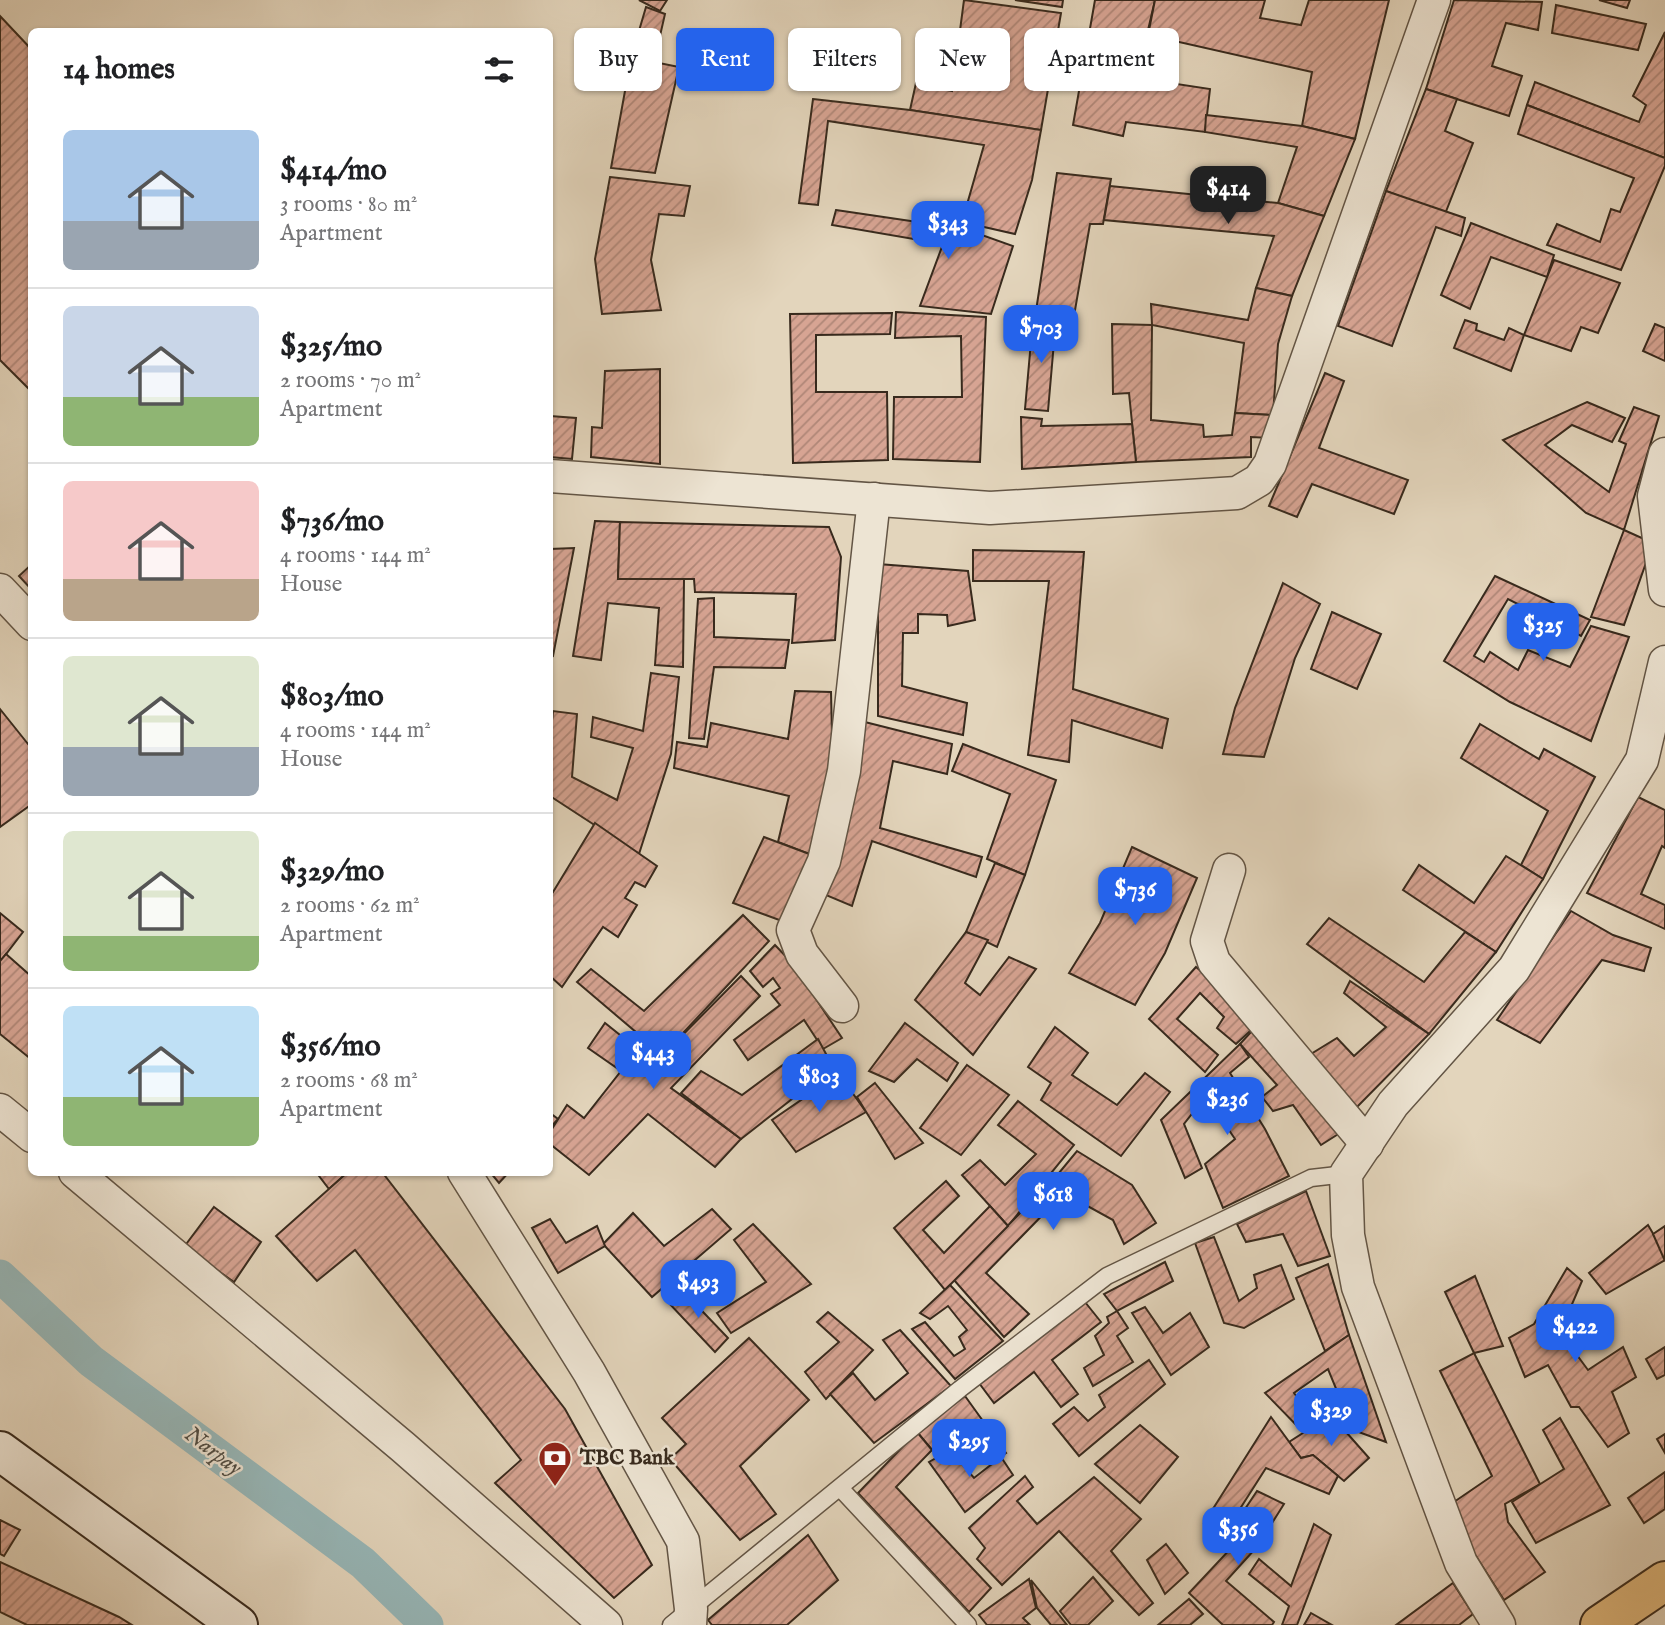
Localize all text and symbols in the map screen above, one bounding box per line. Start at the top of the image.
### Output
chip: Buy [574,28,662,91]
chip: Rent [676,28,774,91]
chip: Filters [788,28,901,91]
chip: New [915,28,1010,91]
chip: Apartment [1024,28,1179,91]
text: 14 homes [63,51,175,89]
icon: filters [480,51,518,89]
text: $414/mo [280,152,387,190]
icon: home [119,158,203,242]
pin: $414 [1187,166,1269,226]
text: $414 [1206,174,1250,203]
text: 3 rooms · 80 m² [280,190,417,219]
pin: $343 [907,202,989,261]
text: $343 [927,209,969,238]
text: Apartment [280,219,383,248]
pin: $703 [1000,306,1082,365]
text: $703 [1019,313,1063,342]
text: $325/mo [280,328,382,366]
icon: home [119,334,203,418]
text: 2 rooms · 70 m² [280,366,421,395]
text: Apartment [280,395,383,424]
text: $736/mo [280,503,384,541]
icon: home [119,509,203,593]
text: 4 rooms · 144 m² [280,541,431,570]
text: House [280,570,342,599]
pin: $325 [1502,604,1584,663]
text: $325 [1523,611,1563,640]
text: $803/mo [280,678,384,716]
icon: home [119,684,203,768]
text: 4 rooms · 144 m² [280,716,431,745]
text: House [280,745,342,774]
text: $329/mo [280,853,384,891]
icon: home [119,859,203,943]
pin: $736 [1094,867,1176,927]
text: $736 [1114,875,1156,904]
text: 2 rooms · 62 m² [280,891,420,920]
text: Apartment [280,920,383,949]
text: $356/mo [280,1028,381,1066]
pin: $443 [612,1032,694,1091]
icon: home [119,1034,203,1118]
text: $443 [631,1039,675,1068]
pin: $803 [778,1054,860,1114]
text: $803 [798,1062,840,1091]
text: 2 rooms · 68 m² [280,1066,418,1095]
pin: $236 [1186,1078,1268,1137]
text: $236 [1206,1085,1248,1114]
text: Apartment [280,1095,383,1124]
pin: $618 [1012,1172,1094,1232]
text: $618 [1033,1180,1073,1209]
pin: $493 [657,1260,739,1320]
text: $493 [677,1268,719,1297]
pin: $422 [1534,1304,1616,1364]
text: $422 [1552,1312,1598,1341]
pin: $329 [1290,1388,1372,1448]
text: $329 [1310,1396,1352,1425]
water label: Narpay [178,1420,248,1482]
pin: $295 [928,1420,1010,1479]
text: $295 [948,1427,990,1456]
bank icon: TBC Bank [536,1439,574,1488]
place label: TBC Bank [579,1445,675,1472]
pin: $356 [1197,1508,1279,1567]
text: $356 [1218,1515,1258,1544]

